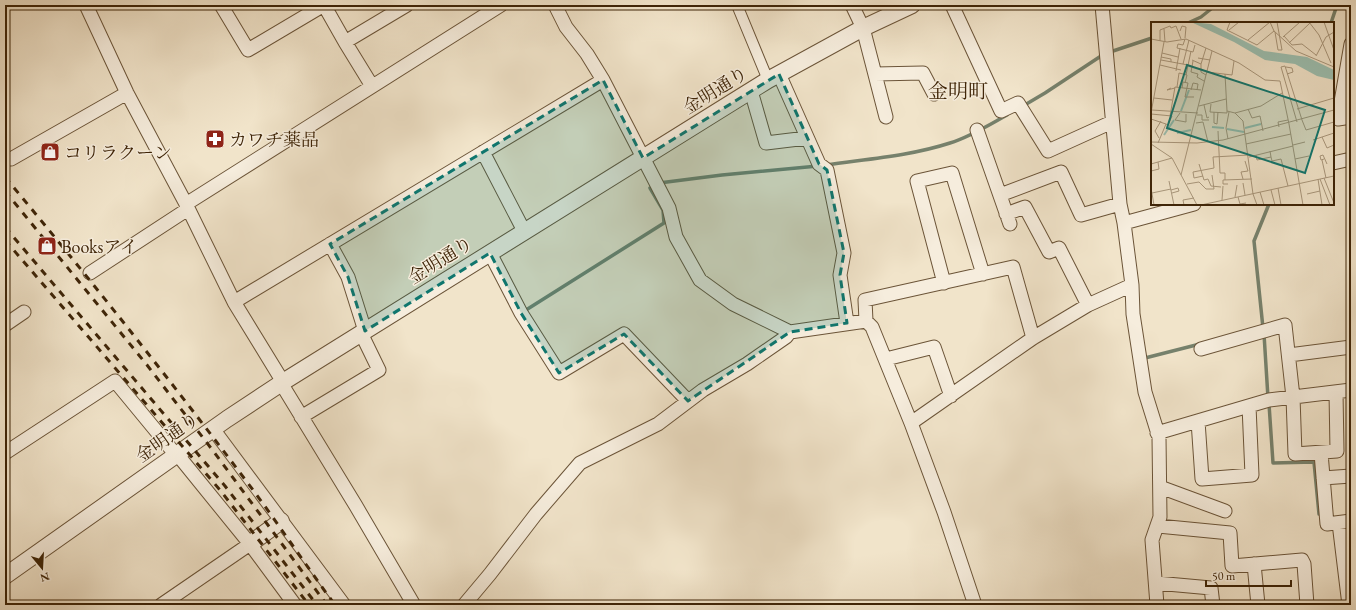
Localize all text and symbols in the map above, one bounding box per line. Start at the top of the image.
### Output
inset map [1151,22,1334,205]
street label: 金明通り [678,61,752,119]
district label: 金明町 [928,78,988,104]
pharmacy icon: カワチ薬品 [204,128,226,150]
place label: カワチ薬品 [229,128,319,151]
shop icon: コリラクーン [39,141,61,163]
place label: コリラクーン [64,141,172,164]
street label: 金明通り [403,231,477,289]
shop icon: Booksアイ [36,235,58,257]
place label: Booksアイ [61,235,138,258]
street label: 金明通り [131,407,203,467]
north arrow [22,548,62,588]
scale bar [1206,562,1291,588]
text: 50 m [1212,568,1236,584]
text: N [39,569,51,586]

